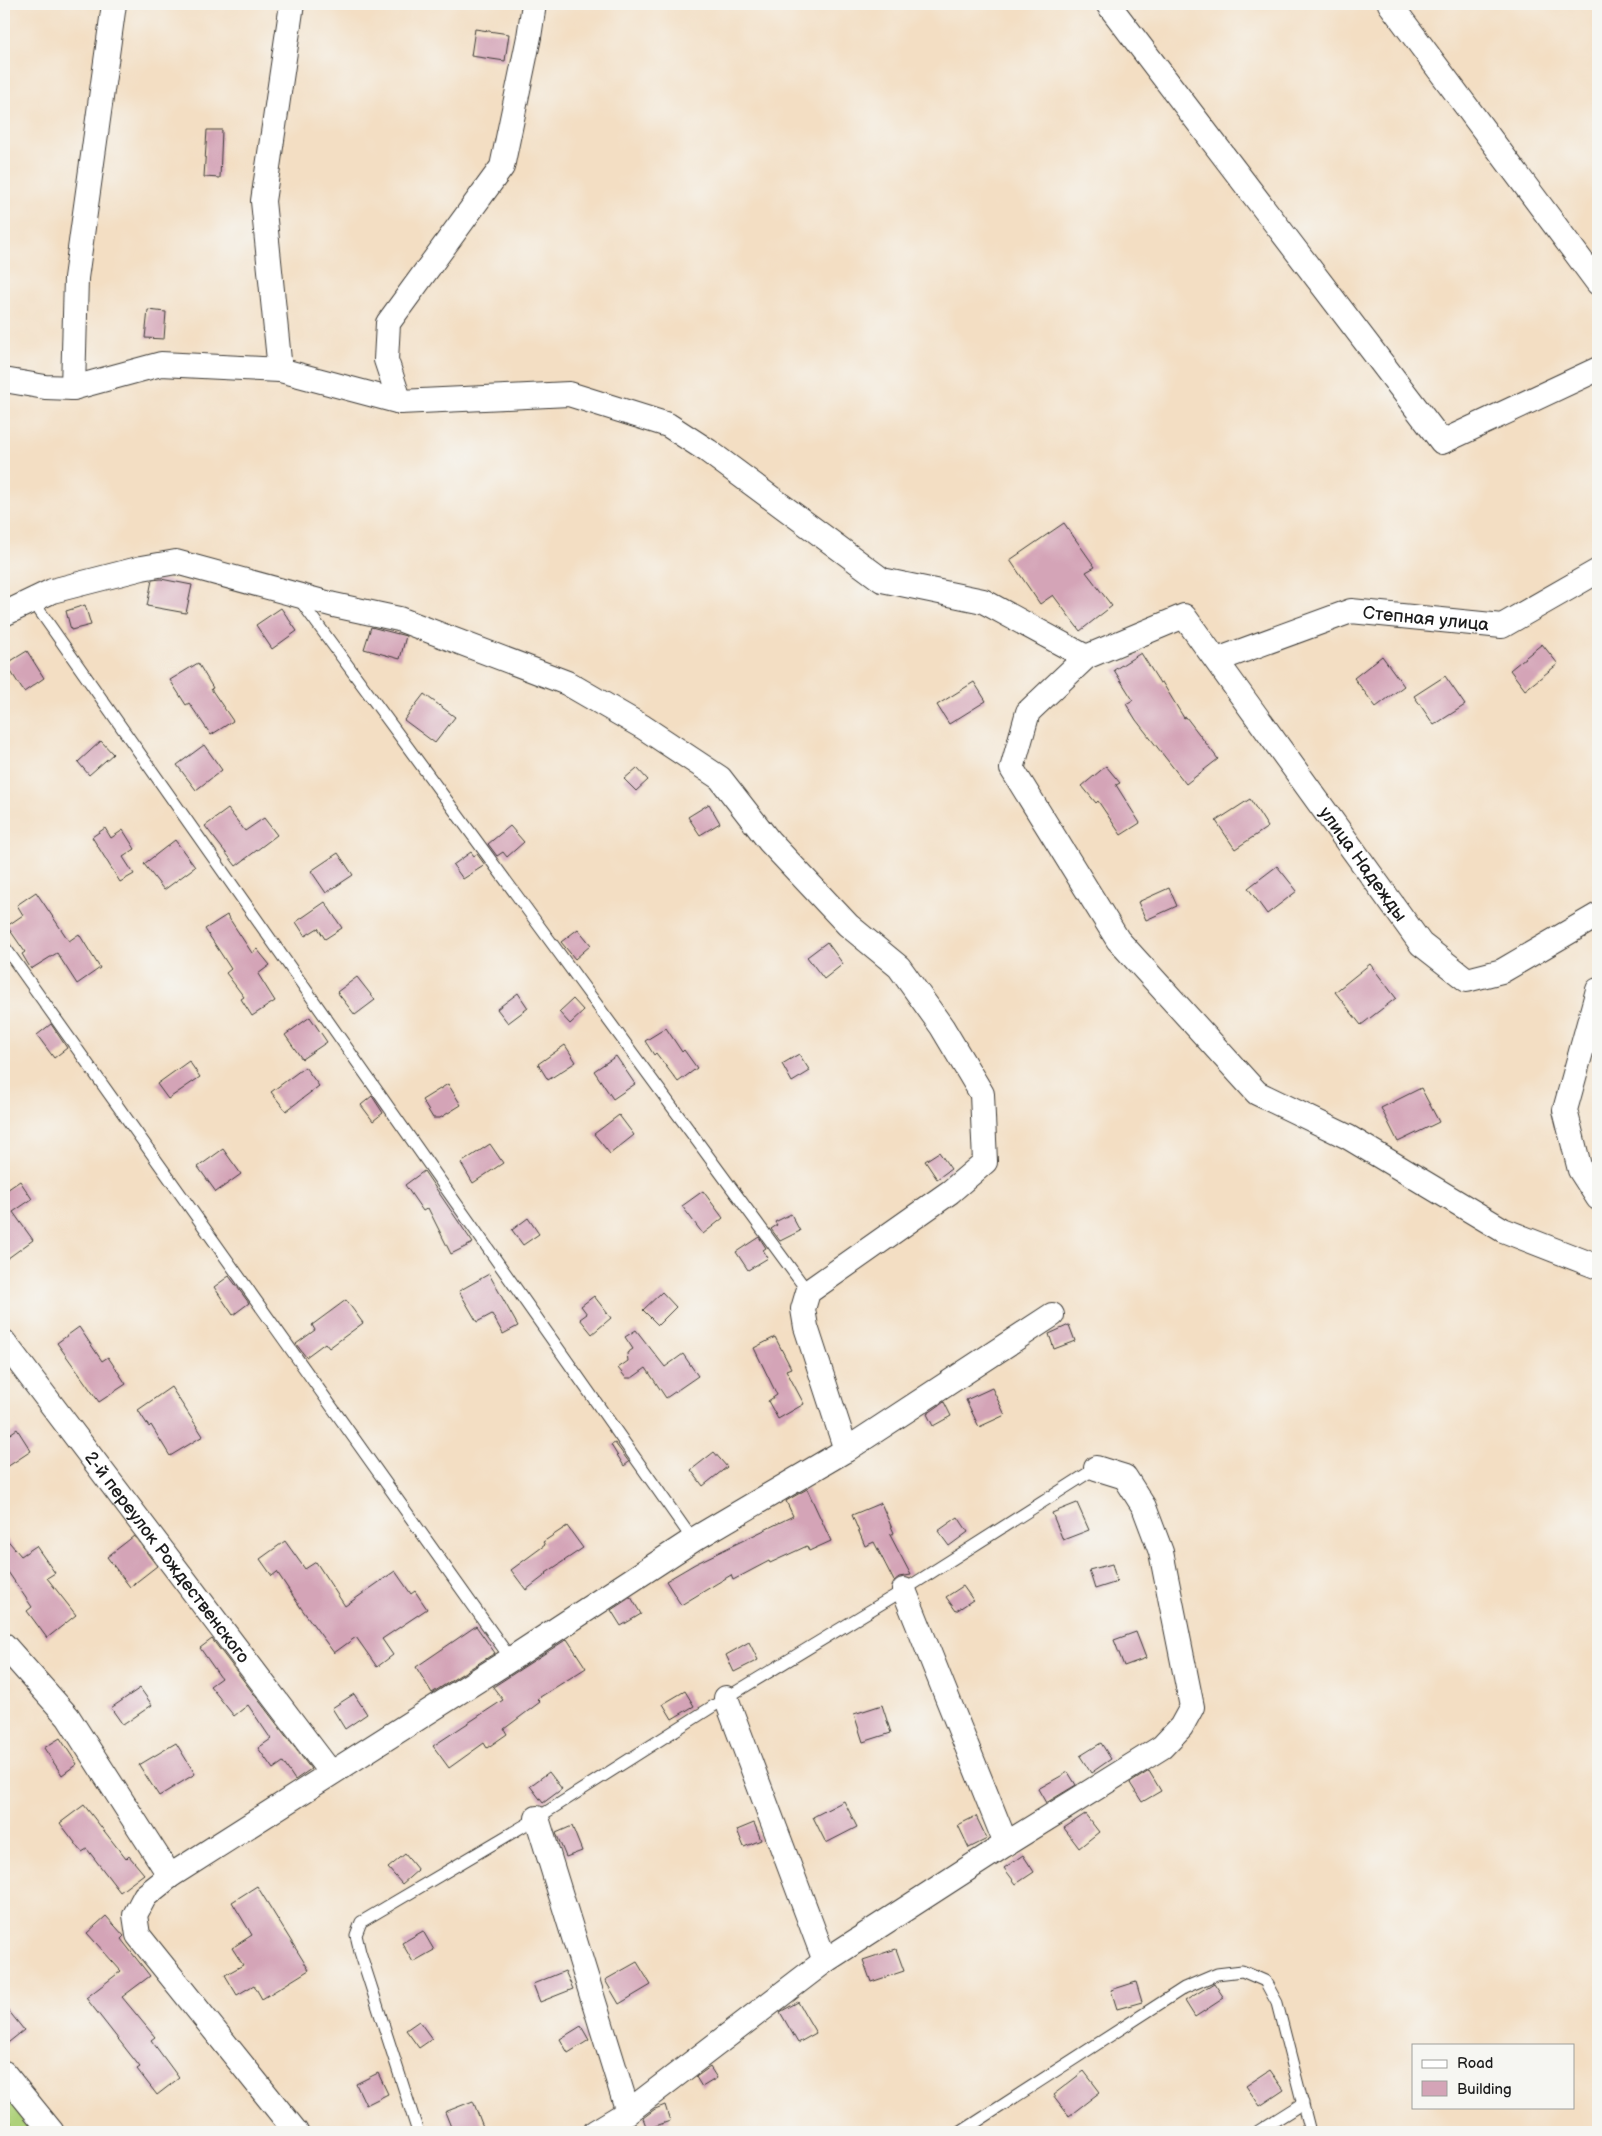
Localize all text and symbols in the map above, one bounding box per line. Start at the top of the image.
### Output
street label: Степная улица [1362,602,1490,636]
street label: улица Надежды [1314,803,1411,926]
street label: 2-й переулок Рождественского [80,1448,254,1667]
legend [1412,2044,1574,2108]
text: Road [1457,2054,1493,2073]
text: Building [1457,2080,1512,2099]

